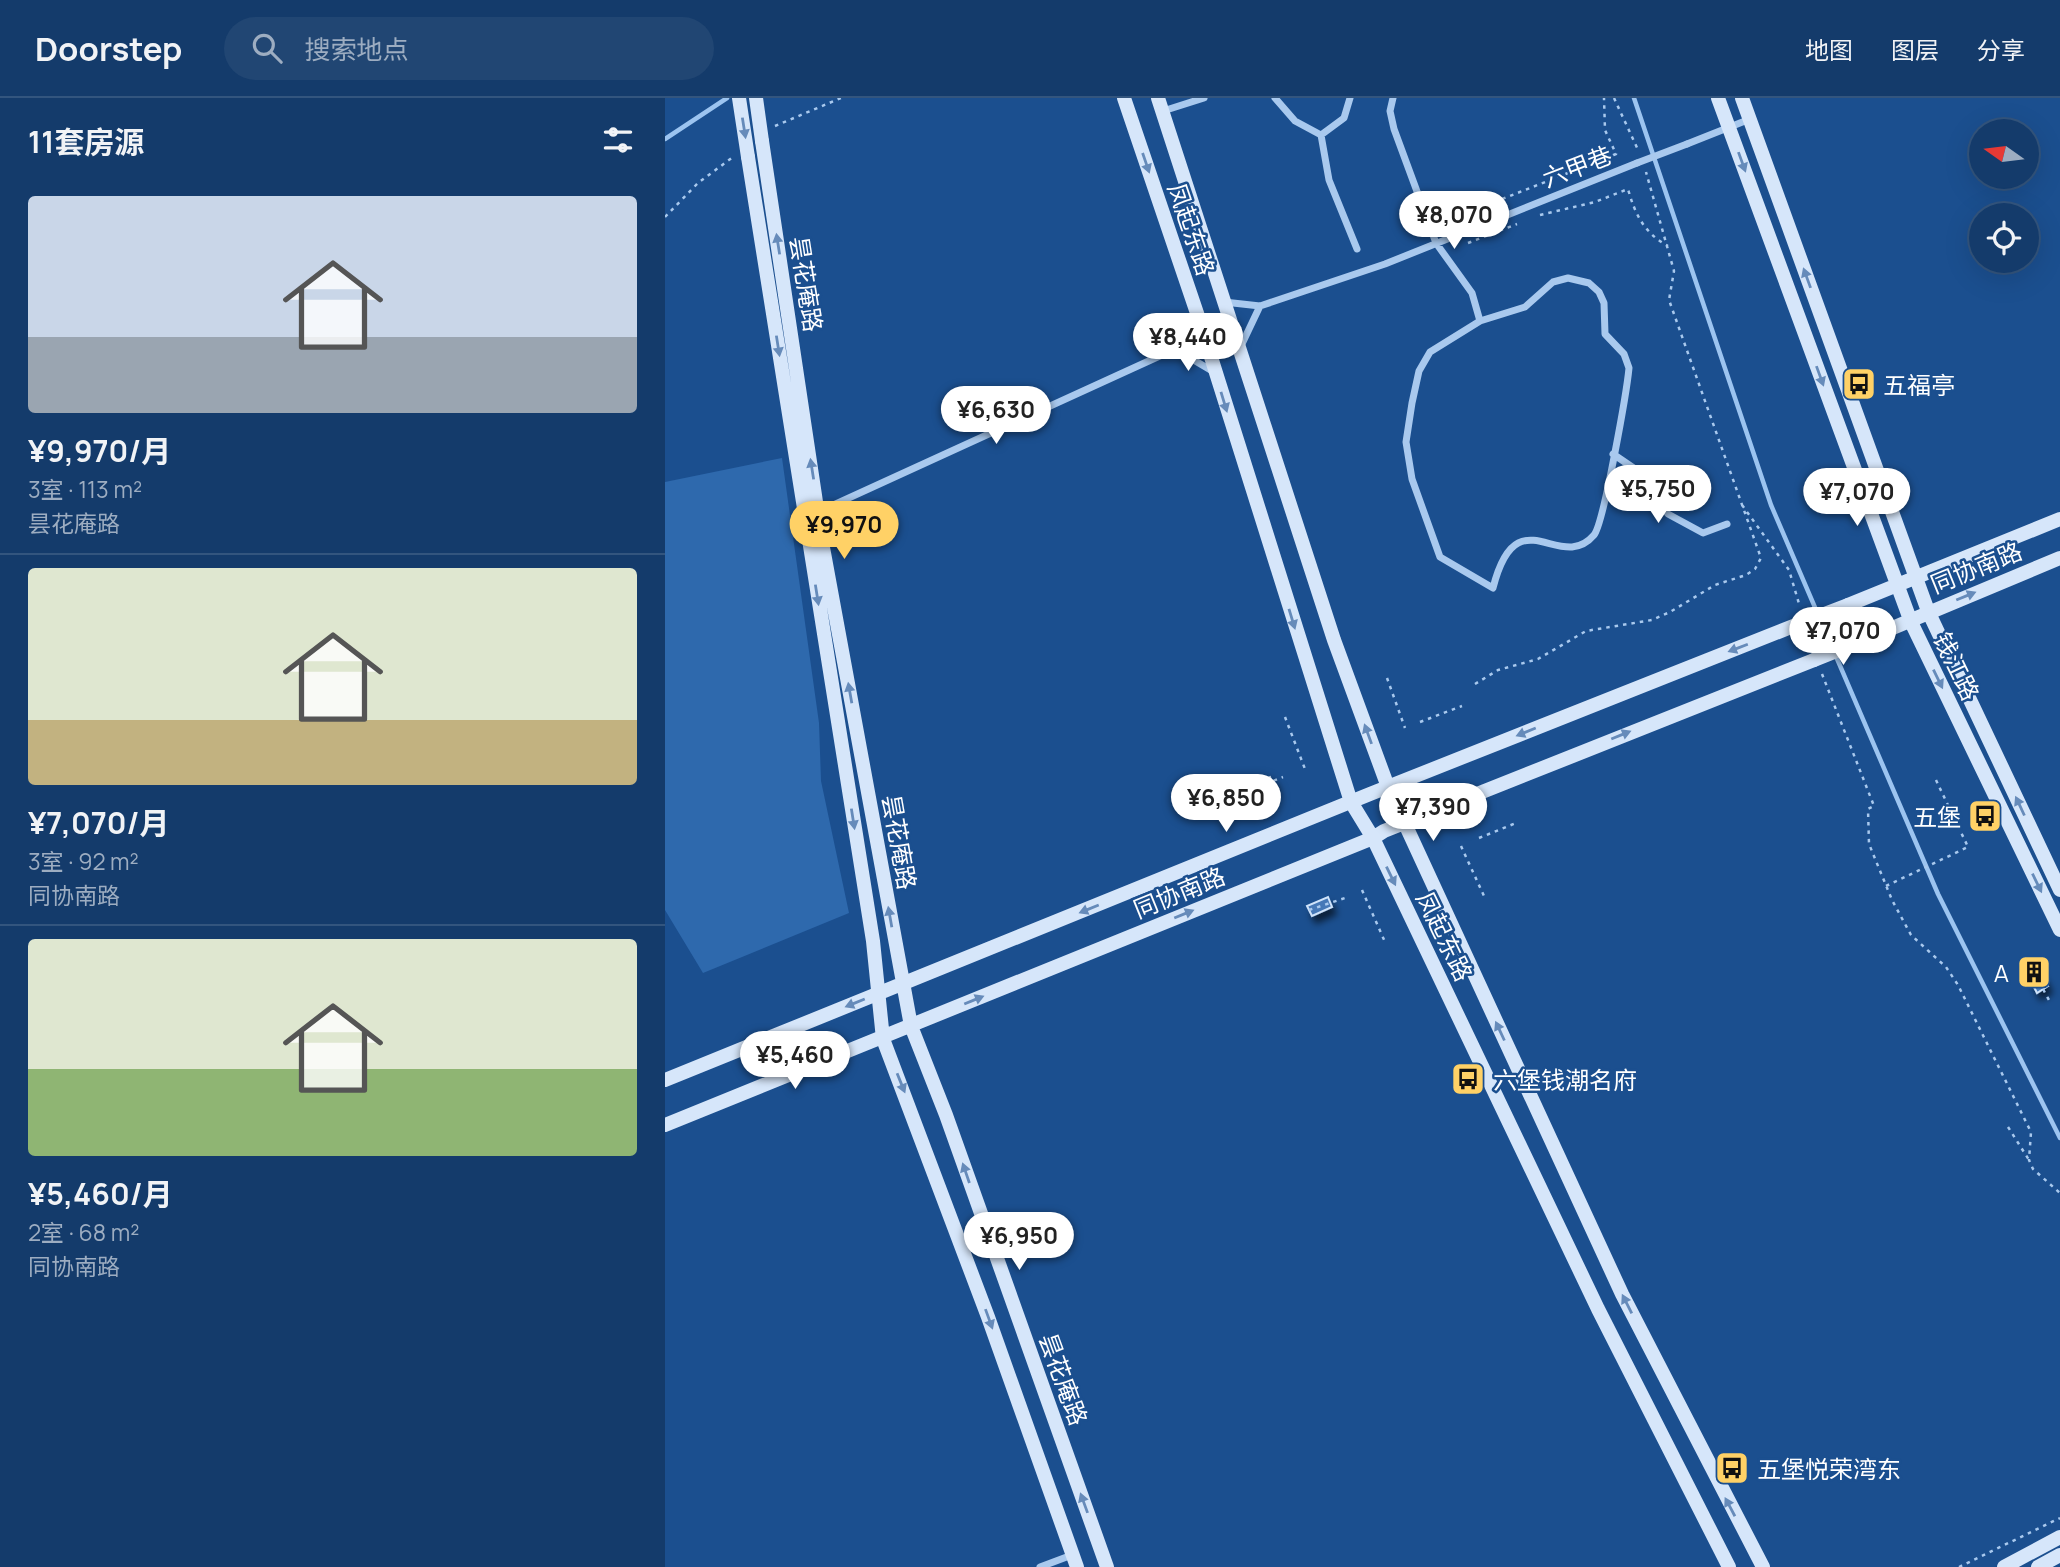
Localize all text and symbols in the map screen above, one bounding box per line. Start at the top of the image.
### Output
search box [224,17,714,80]
text: Doorstep [35,26,182,71]
icon: search [248,29,286,67]
text: 搜索地点 [304,31,408,67]
text: 地图 [1805,33,1853,66]
text: 图层 [1891,33,1939,66]
text: 分享 [1977,33,2025,66]
one-way arrow [738,117,749,139]
north arrow [1969,119,2039,189]
map controls [1969,119,2039,273]
text: 11套房源 [28,121,144,162]
icon: filters [599,121,637,159]
street label: 六甲巷 [1537,138,1617,194]
one-way arrow [1737,151,1748,172]
one-way arrow [1141,152,1152,173]
street label: 凤起东路 [1161,178,1223,280]
pin: ¥8,070 [1397,192,1511,251]
text: ¥8,070 [1415,198,1493,230]
button: locate [1969,203,2039,273]
one-way arrow [772,233,783,255]
street label: 昙花庵路 [783,234,831,334]
icon: home [270,242,396,368]
one-way arrow [1801,267,1812,288]
pin: ¥8,440 [1131,314,1245,373]
text: ¥8,440 [1149,320,1227,352]
one-way arrow [773,335,784,357]
one-way arrow [1815,365,1826,386]
bus stop icon: 五福亭 [1840,365,1878,403]
place label: 五福亭 [1883,368,1955,401]
pin: ¥6,630 [939,386,1053,446]
one-way arrow [1220,392,1230,413]
text: ¥6,630 [957,393,1035,425]
text: ¥9,970/月 [28,430,171,471]
one-way arrow [806,458,817,480]
pin: ¥5,750 [1601,466,1715,525]
pin: ¥7,070 [1800,468,1914,528]
text: ¥5,750 [1620,472,1696,504]
text: 3室 · 113 m² [28,473,142,505]
text: ¥7,070 [1819,475,1895,507]
pin: ¥9,970 [787,502,901,561]
text: 昙花庵路 [28,507,120,539]
text: ¥9,970 [806,508,882,540]
street label: 同协南路 [1925,534,2027,600]
one-way arrow [812,584,823,606]
one-way arrow [1956,590,1977,601]
pin: ¥7,070 [1786,608,1900,667]
one-way arrow [1288,609,1298,630]
icon: home [270,614,396,740]
text: ¥7,070 [1805,614,1881,646]
street label: 钱江路 [1926,626,1988,706]
one-way arrow [1727,642,1748,653]
one-way arrow [1933,669,1944,689]
one-way arrow [844,682,855,704]
one-way arrow [1362,723,1373,744]
one-way arrow [1516,726,1537,737]
one-way arrow [1611,729,1632,740]
pin: ¥6,850 [1169,774,1283,834]
text: ¥6,850 [1187,781,1265,813]
pin: ¥7,390 [1376,784,1490,843]
text: ¥7,390 [1395,790,1471,822]
street label: 昙花庵路 [875,792,925,892]
one-way arrow [2015,796,2026,816]
bus stop icon: 五堡 [1966,797,2004,835]
place label: 五堡 [1913,800,1961,833]
text: ¥7,070/月 [28,802,169,843]
one-way arrow [848,809,859,831]
text: 3室 · 92 m² [28,845,139,877]
street label: 同协南路 [1128,859,1230,925]
one-way arrow [1386,866,1397,886]
one-way arrow [2032,873,2043,893]
text: 同协南路 [28,879,120,911]
street label: 凤起东路 [1409,886,1481,986]
one-way arrow [1078,904,1099,915]
one-way arrow [884,906,895,928]
one-way arrow [1174,909,1195,920]
building icon: A [2015,953,2053,991]
place label: A [1994,956,2009,989]
icon: home [270,985,396,1111]
one-way arrow [964,995,985,1006]
one-way arrow [844,998,865,1009]
one-way arrow [1495,1021,1506,1041]
pin: ¥5,460 [738,1032,852,1091]
text: ¥5,460 [756,1038,834,1070]
bus stop icon: 六堡钱潮名府 [1449,1060,1487,1098]
place label: 六堡钱潮名府 [1493,1063,1637,1096]
one-way arrow [895,1073,906,1094]
one-way arrow [960,1163,971,1184]
text: ¥5,460/月 [28,1173,173,1214]
pin: ¥6,950 [962,1212,1076,1272]
text: 2室 · 68 m² [28,1216,139,1248]
text: ¥6,950 [980,1219,1058,1251]
text: 同协南路 [28,1250,120,1282]
one-way arrow [1621,1294,1632,1314]
one-way arrow [984,1309,995,1330]
street label: 昙花庵路 [1032,1328,1096,1430]
bus stop icon: 五堡悦荣湾东 [1713,1449,1751,1487]
place label: 五堡悦荣湾东 [1757,1452,1901,1485]
one-way arrow [1078,1492,1089,1513]
one-way arrow [1724,1497,1736,1517]

